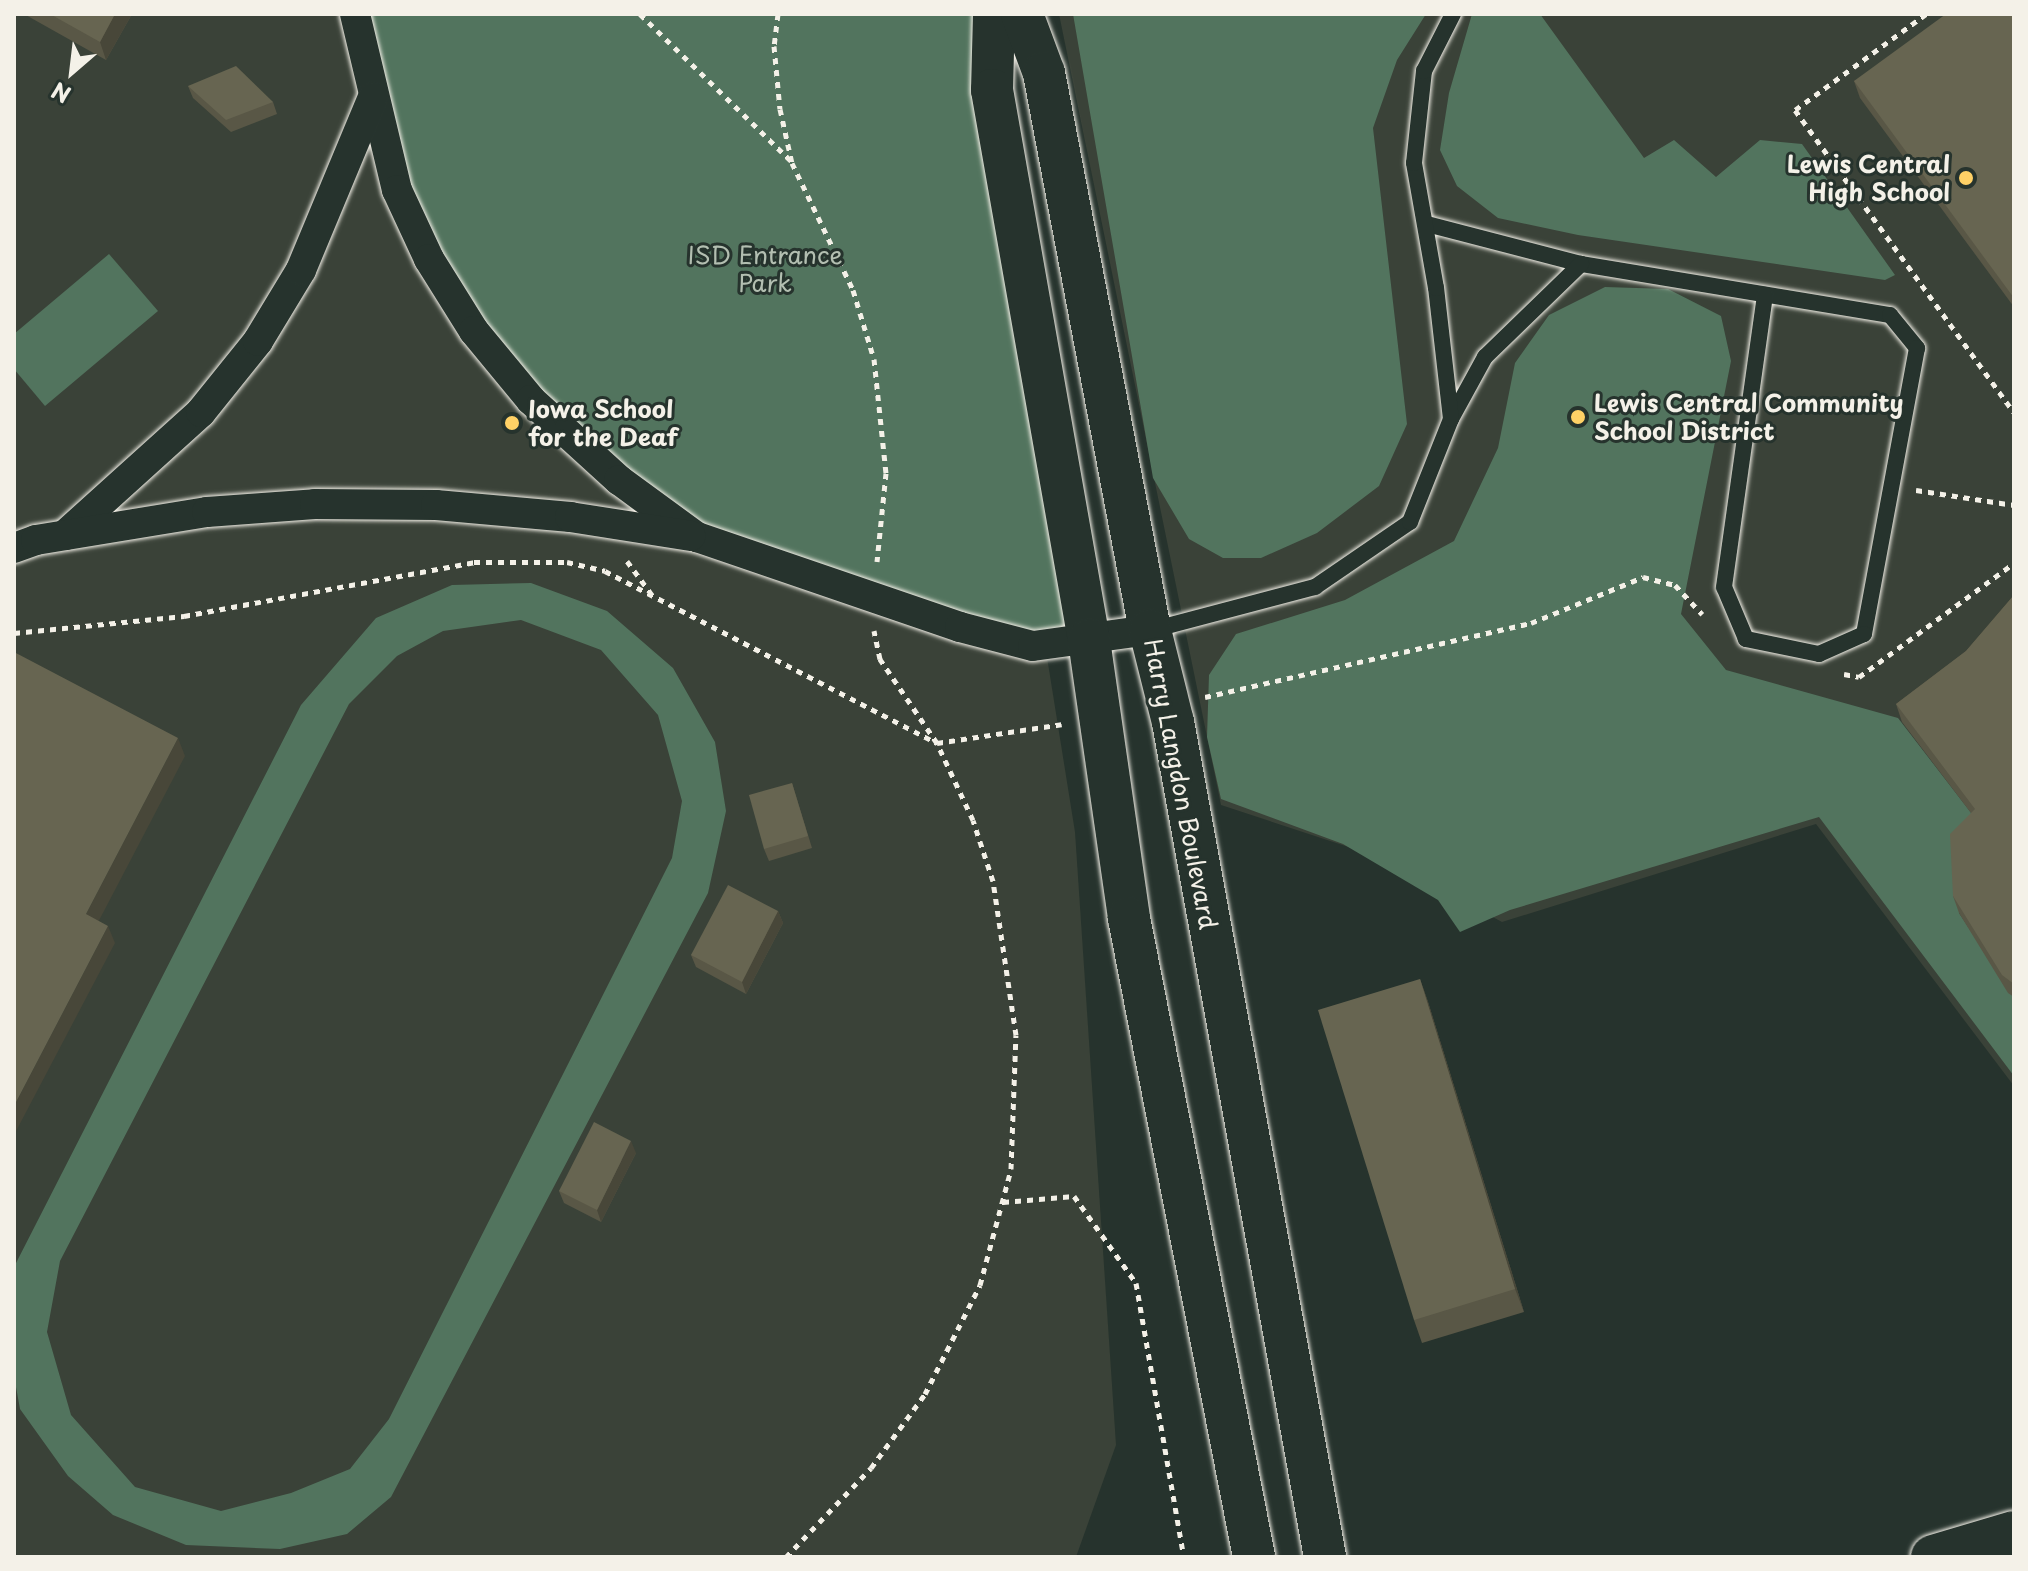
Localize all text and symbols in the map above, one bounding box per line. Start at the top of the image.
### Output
north arrow [32,32,112,112]
text: N [45,75,76,112]
place label: Lewis Central High School [1785,150,1950,206]
marker: Lewis Central High School [1957,169,1975,187]
park label: ISD Entrance Park [688,241,842,297]
place label: Lewis Central Community School District [1594,389,1906,445]
place label: Iowa School for the Deaf [528,395,681,451]
marker: Lewis Central Community School District [1569,408,1587,426]
marker: Iowa School for the Deaf [503,414,521,432]
street label: Harry Langdon Boulevard [1139,635,1223,933]

